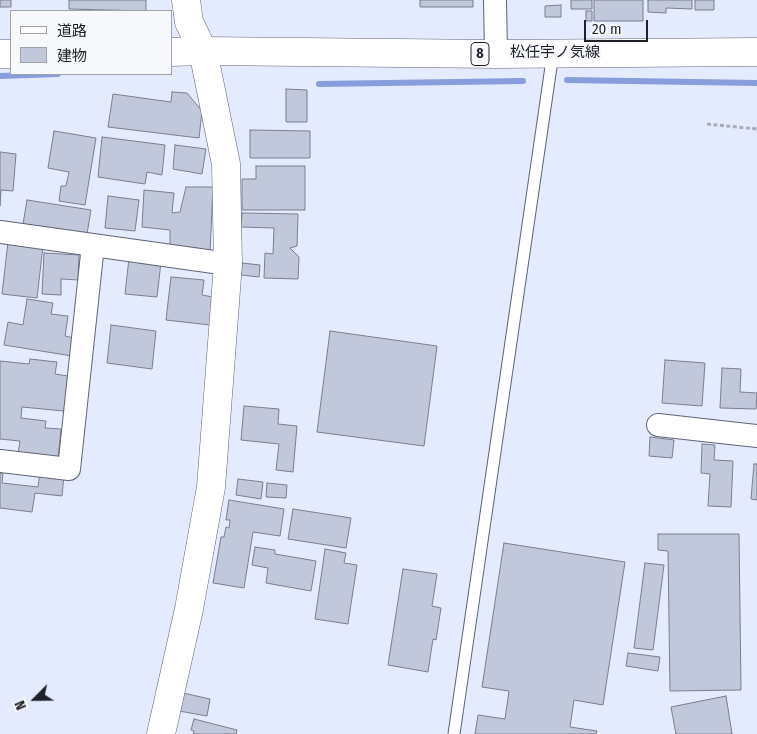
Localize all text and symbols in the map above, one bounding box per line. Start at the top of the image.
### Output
legend [10,10,172,75]
scale bar [587,10,651,42]
text: 20 m [592,20,622,38]
text: 道路 [57,22,87,40]
road number: 8 [471,42,489,66]
street label: 松任宇ノ気線 [510,44,600,62]
text: 建物 [57,47,87,65]
north arrow [10,674,60,724]
text: N [11,698,30,712]

